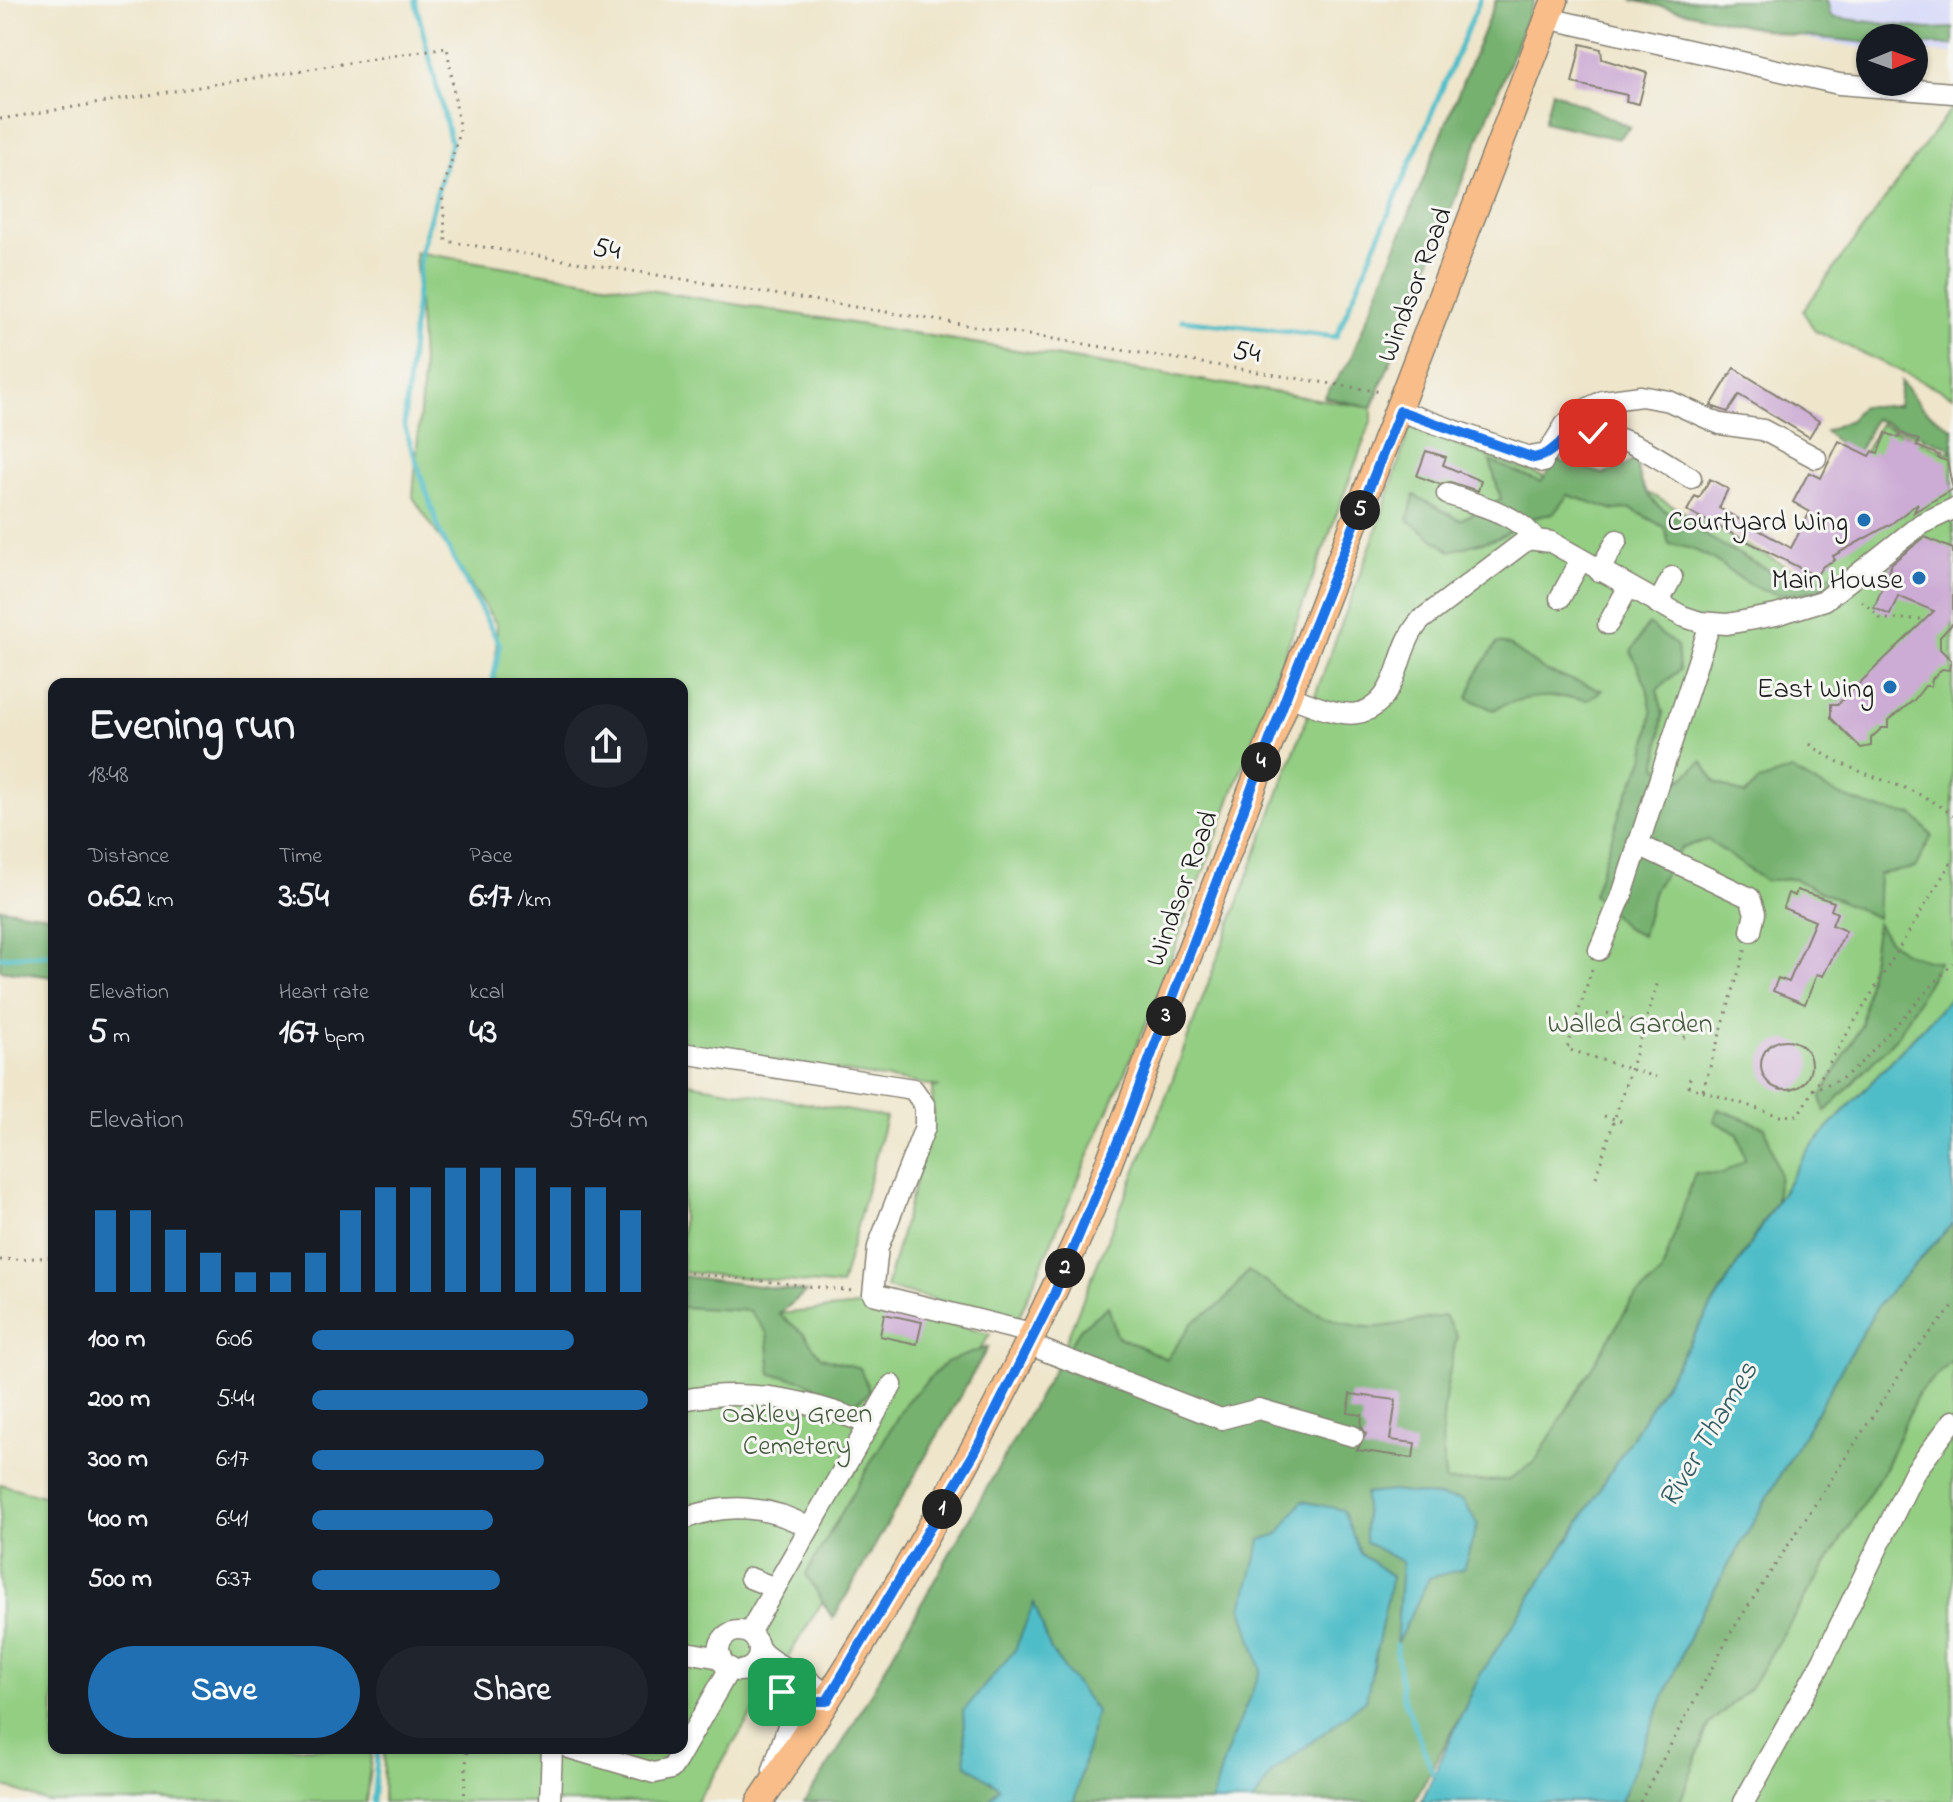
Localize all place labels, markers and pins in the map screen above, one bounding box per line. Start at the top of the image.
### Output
pin [1559,399,1627,467]
pin: 5 [1340,490,1380,530]
place label: Courtyard Wing [1667,503,1848,544]
marker: Courtyard Wing [1855,511,1873,529]
place label: Main House [1771,561,1903,602]
marker: Main House [1910,569,1928,587]
place label: East Wing [1757,670,1874,711]
marker: East Wing [1881,678,1899,696]
pin: 4 [1241,742,1281,782]
pin: 3 [1146,996,1186,1036]
pin: 2 [1045,1248,1085,1288]
pin: 1 [922,1489,962,1529]
pin [748,1658,816,1726]

